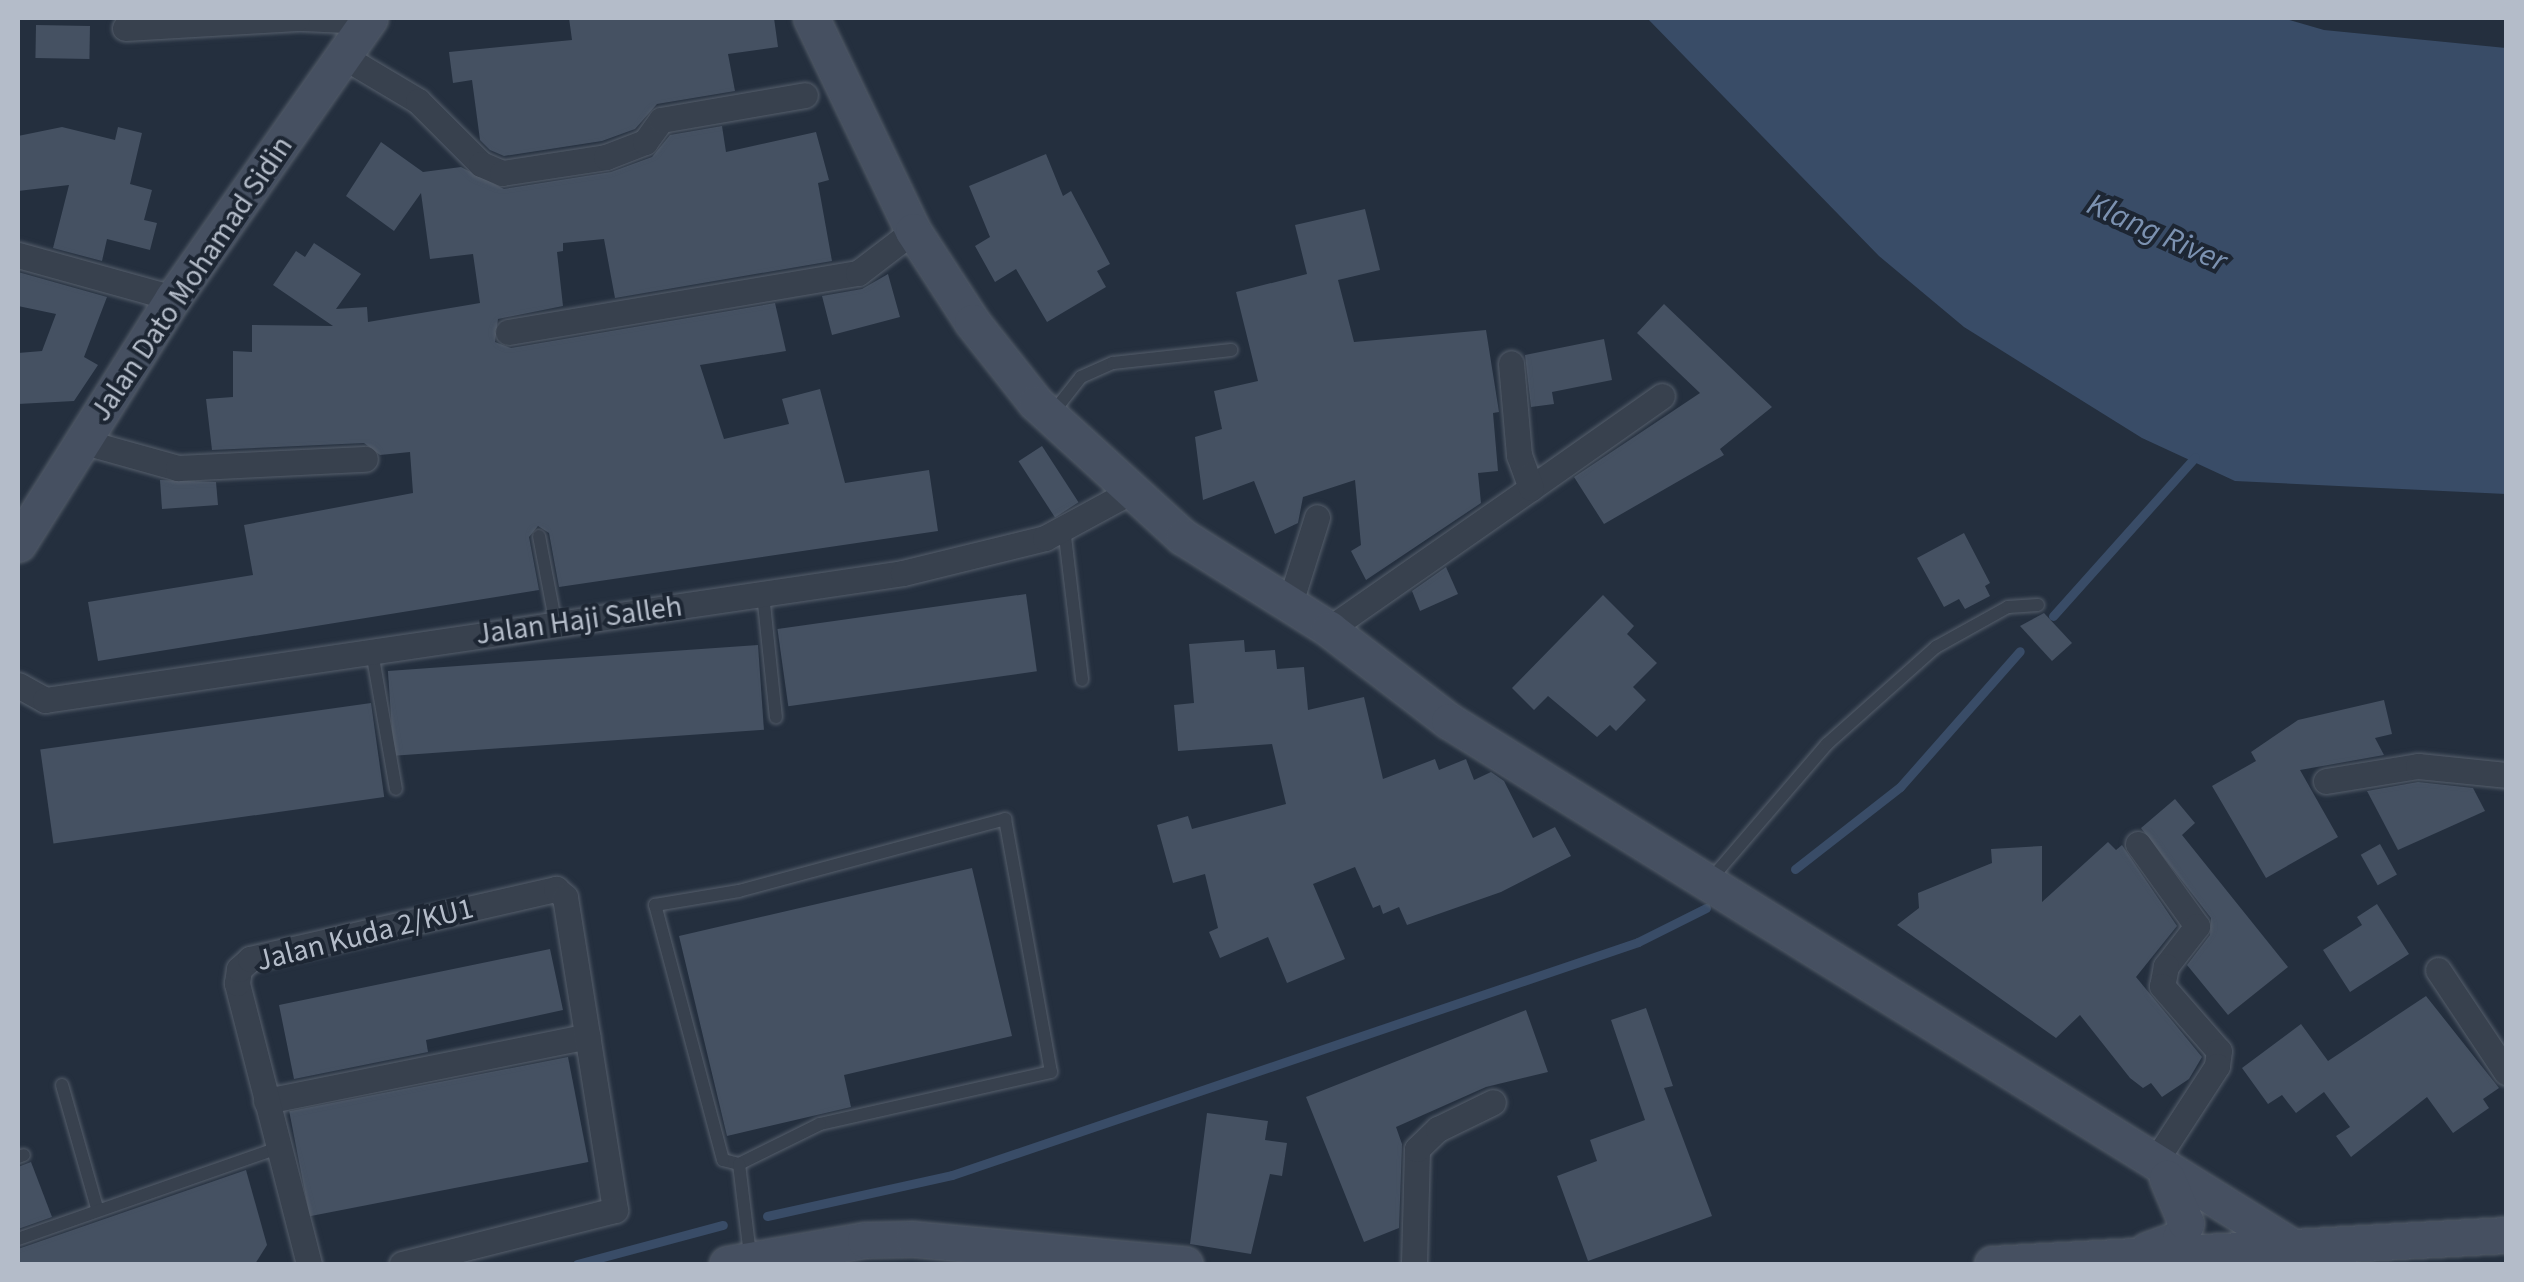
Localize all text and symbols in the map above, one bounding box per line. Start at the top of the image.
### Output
street label: Jalan Dato Mohamad Sidin [83,130,301,428]
water label: Klang River [2081,185,2233,281]
street label: Jalan Haji Salleh [474,589,684,653]
street label: Jalan Kuda 2/KU1 [253,891,477,979]

